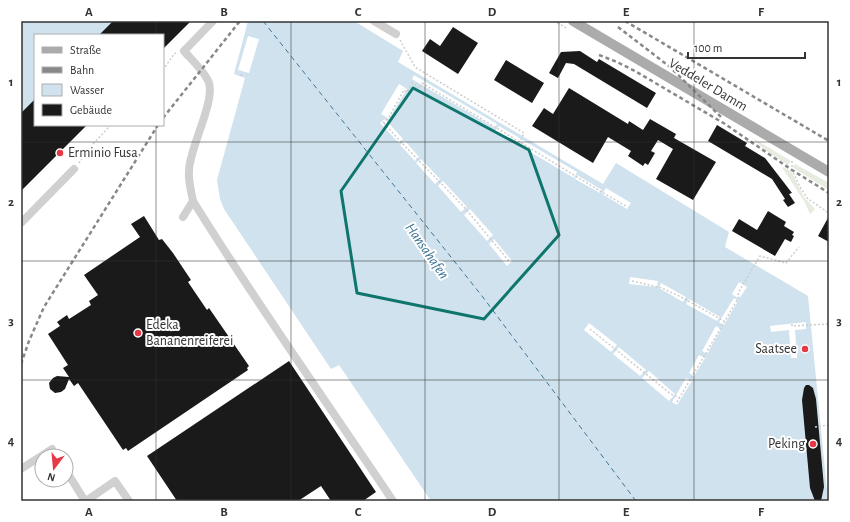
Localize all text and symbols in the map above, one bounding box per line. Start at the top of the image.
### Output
text: A [85,6,93,19]
text: B [220,6,228,19]
text: C [355,6,362,19]
text: D [488,6,497,19]
text: E [623,6,630,19]
text: F [758,6,765,19]
legend [34,34,164,126]
scale bar [688,34,805,60]
text: 100 m [694,42,722,54]
text: Straße [70,44,101,56]
street label: Veddeler Damm [666,56,750,114]
text: Bahn [70,64,94,76]
text: 1 [9,76,13,89]
text: 1 [837,76,841,89]
text: Wasser [70,84,104,96]
text: Gebäude [70,104,112,116]
place label: Erminio Fusa [68,146,138,160]
marker: Erminio Fusa [55,148,65,158]
text: 2 [8,196,14,209]
text: 2 [836,196,842,209]
water label: Hansahafen [402,220,452,282]
text: 3 [8,315,14,328]
text: 3 [836,315,842,328]
place label: Edeka Bananenreiferei [146,318,233,348]
marker: Edeka Bananenreiferei [133,328,143,338]
place label: Saatsee [755,342,797,356]
marker: Saatsee [800,344,810,354]
text: 4 [8,435,15,448]
text: 4 [836,435,843,448]
place label: Peking [768,437,805,451]
marker: Peking [808,439,818,449]
north arrow [34,448,74,488]
text: N [46,471,57,483]
text: A [85,506,93,519]
text: B [220,506,228,519]
text: C [355,506,362,519]
text: D [488,506,497,519]
text: E [623,506,630,519]
text: F [758,506,765,519]

